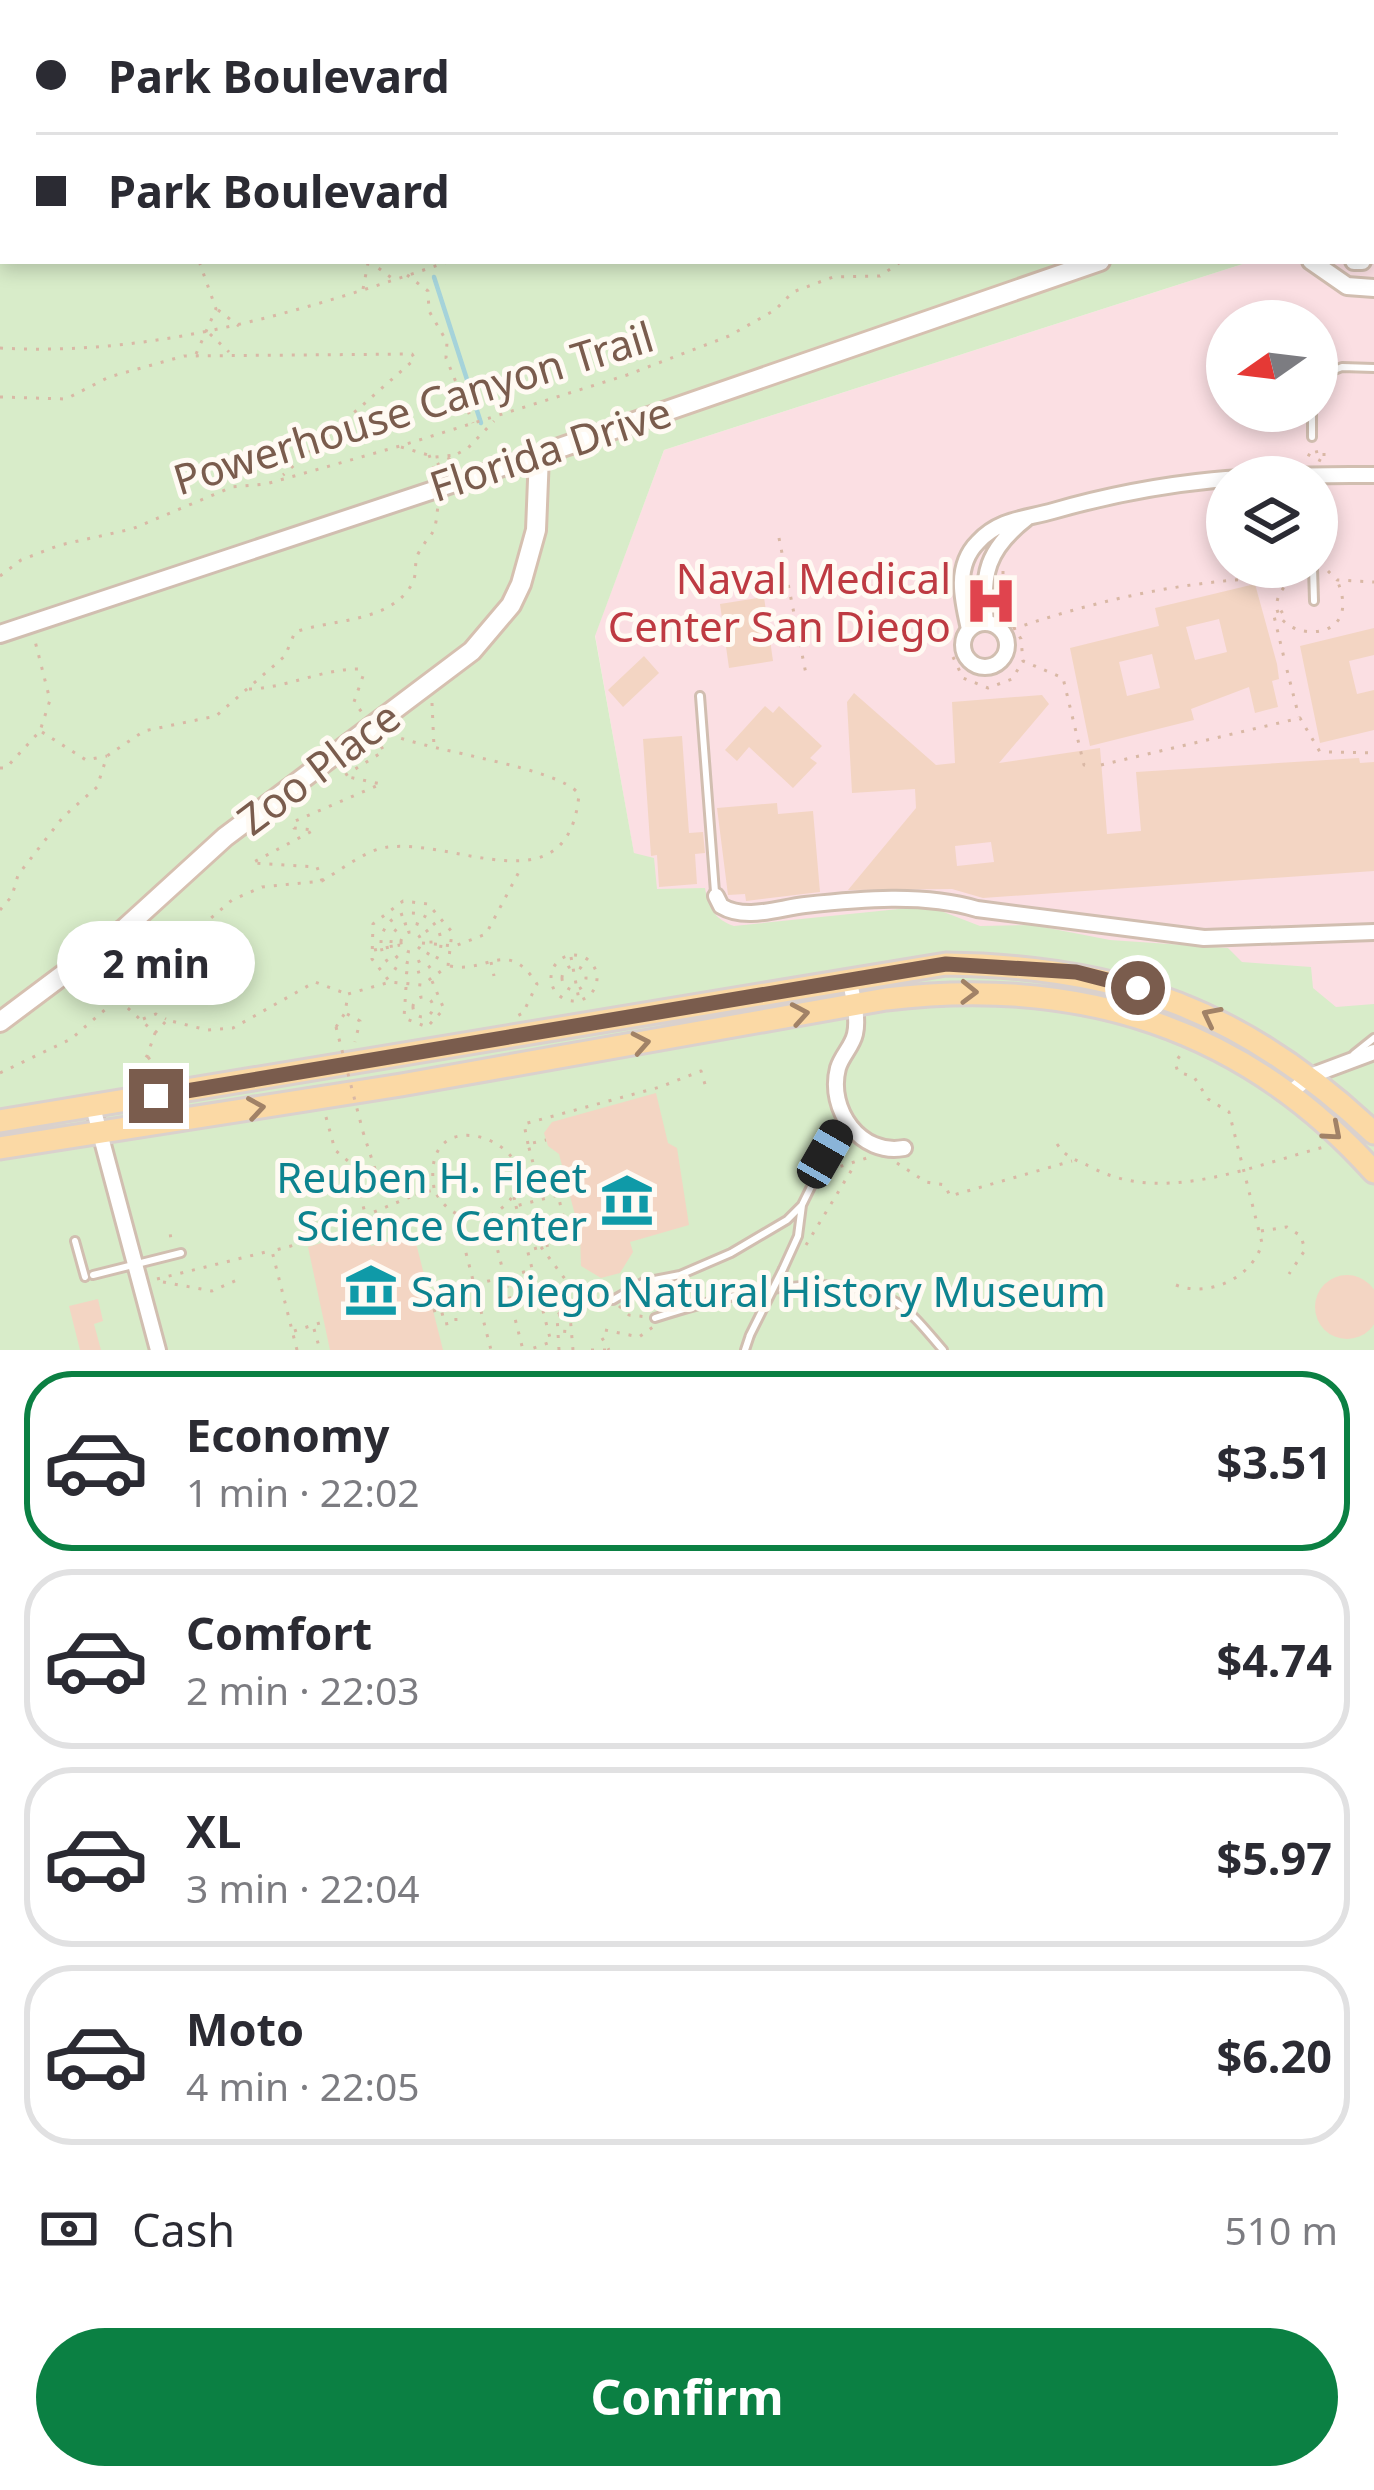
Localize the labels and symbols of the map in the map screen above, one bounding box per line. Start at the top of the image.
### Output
north arrow [1206,300,1338,432]
street label: Powerhouse Canyon Trail [166,307,660,507]
street label: Florida Drive [422,382,678,514]
place label: Naval Medical Center San Diego [608,549,951,654]
hospital icon: Naval Medical Center San Diego [962,572,1020,630]
street label: Zoo Place [225,687,411,847]
callout: 2 min [57,922,255,1006]
route start [1111,961,1165,1015]
one-way arrow [961,979,979,1005]
one-way arrow [790,1002,810,1027]
one-way arrow [1201,1007,1223,1030]
one-way arrow [630,1031,650,1057]
route end [129,1069,183,1123]
one-way arrow [247,1096,266,1122]
car [791,1114,859,1194]
one-way arrow [1319,1118,1341,1139]
place label: Reuben H. Fleet Science Center [276,1148,587,1253]
museum icon: Reuben H. Fleet Science Center [598,1171,656,1229]
museum icon: San Diego Natural History Museum [342,1261,400,1319]
place label: San Diego Natural History Museum [411,1262,1106,1319]

